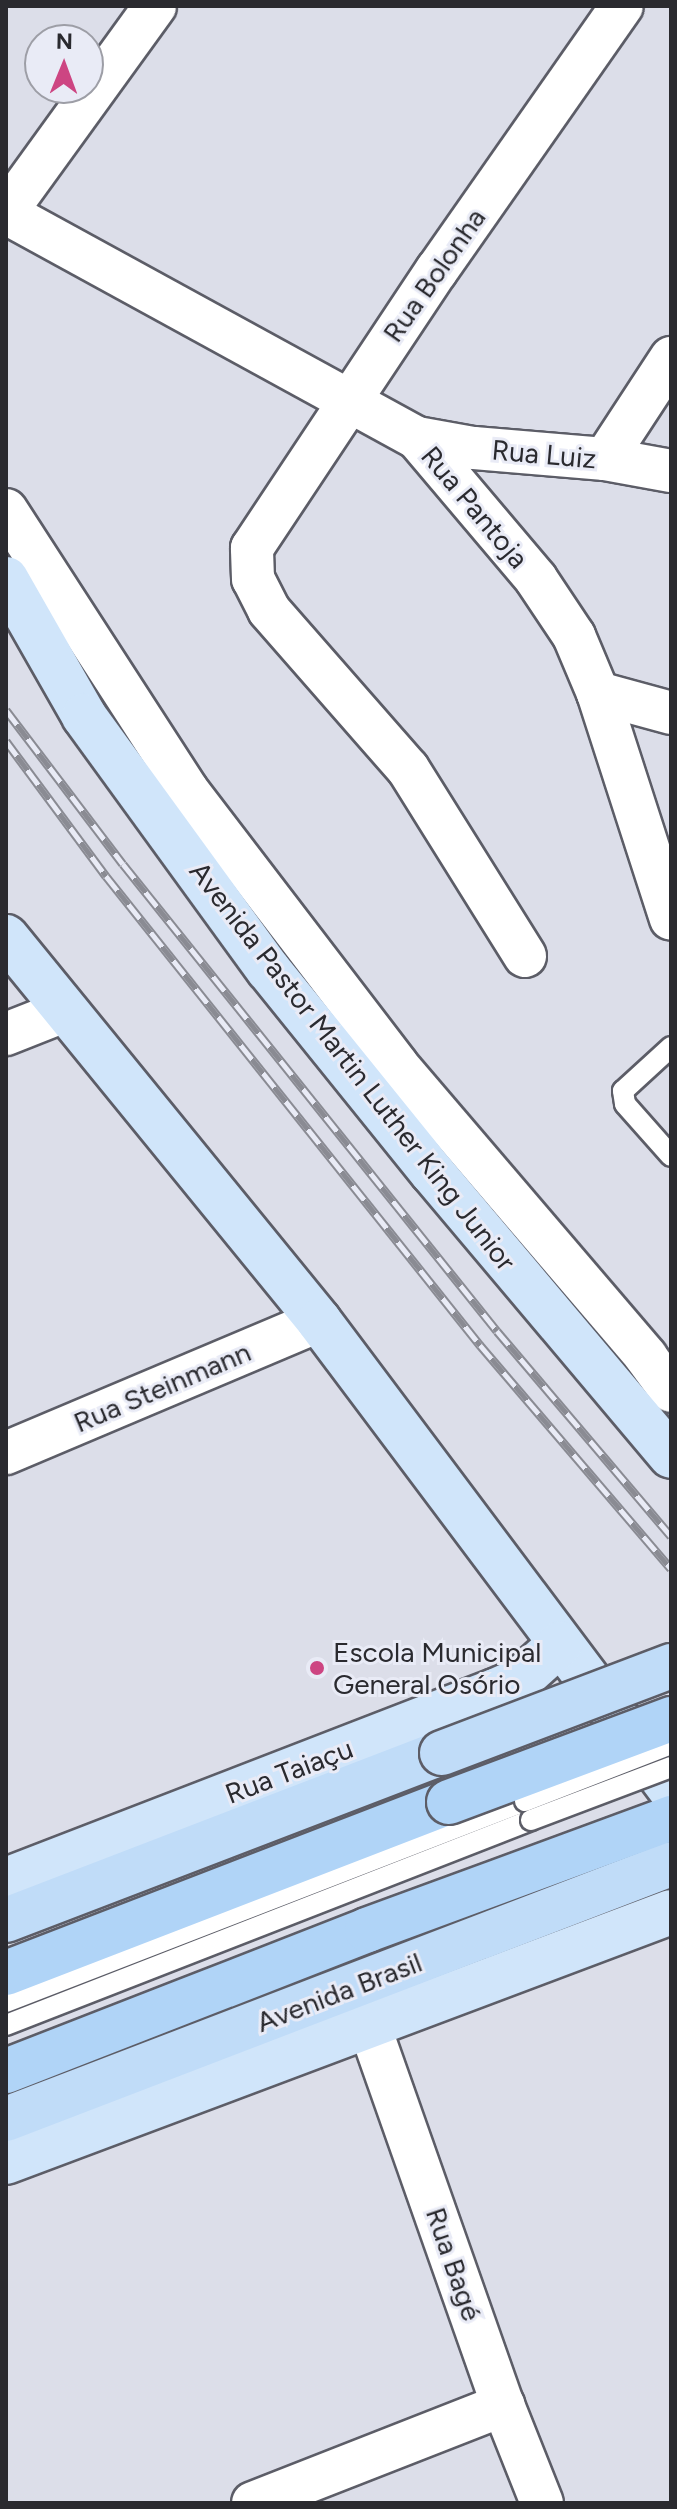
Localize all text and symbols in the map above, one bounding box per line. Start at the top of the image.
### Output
north arrow [24,24,104,104]
text: N [56,28,73,55]
street label: Rua Bolonha [376,202,492,348]
street label: Rua Luiz [490,433,598,475]
street label: Rua Pantoja [414,439,536,575]
street label: Avenida Pastor Martin Luther King Junior [183,855,523,1277]
street label: Rua Steinmann [69,1335,255,1439]
place label: Escola Municipal General Osório [333,1635,541,1701]
marker: Escola Municipal General Osório [308,1659,326,1677]
street label: Rua Taiaçu [220,1731,358,1811]
street label: Avenida Brasil [252,1945,426,2039]
street label: Rua Bagé [419,2203,489,2325]

